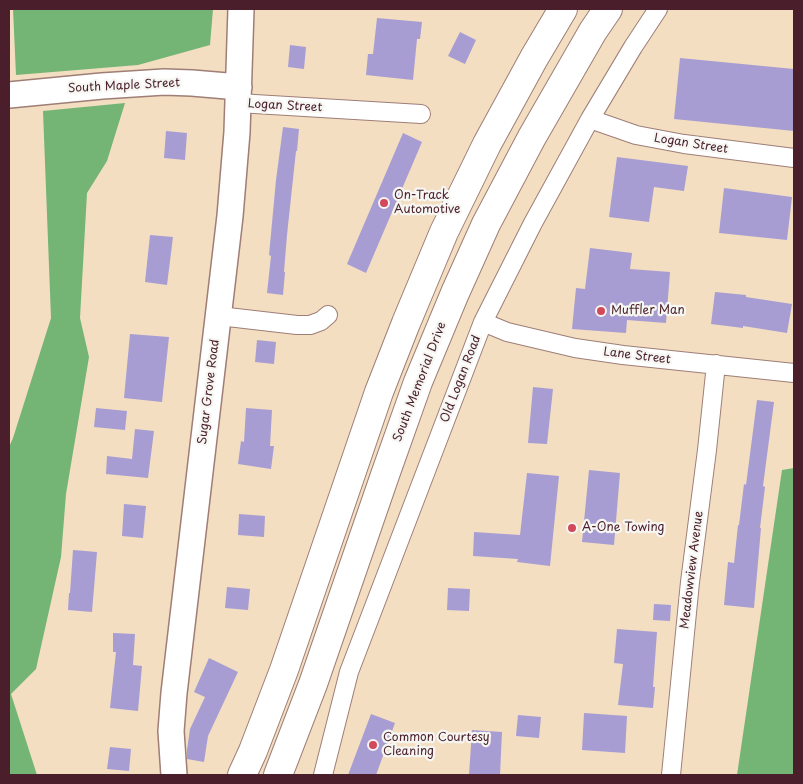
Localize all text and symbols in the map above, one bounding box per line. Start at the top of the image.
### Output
street label: South Maple Street [68,76,180,96]
street label: Logan Street [247,97,323,115]
street label: Logan Street [653,131,729,157]
place label: On-Track Automotive [394,189,460,217]
marker: On-Track Automotive [378,197,390,209]
place label: Muffler Man [611,304,685,318]
marker: Muffler Man [595,305,607,317]
street label: South Memorial Drive [390,320,450,444]
street label: Old Logan Road [438,333,484,425]
street label: Sugar Grove Road [195,338,223,446]
street label: Lane Street [603,345,671,367]
street label: Meadowview Avenue [678,510,706,630]
place label: A-One Towing [582,521,664,535]
marker: A-One Towing [566,522,578,534]
place label: Common Courtesy Cleaning [383,731,490,759]
marker: Common Courtesy Cleaning [367,739,379,751]

